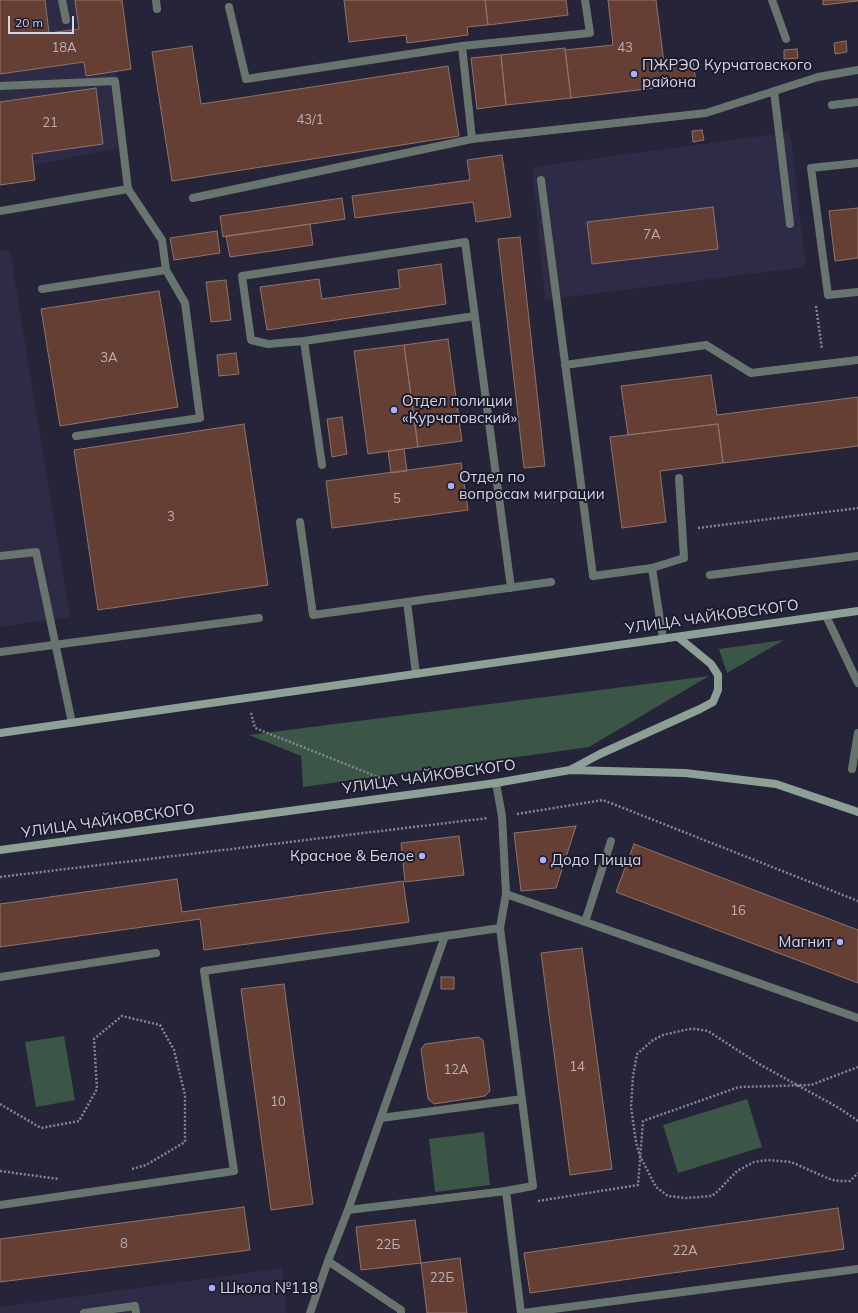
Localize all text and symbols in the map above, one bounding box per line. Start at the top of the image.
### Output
scale bar [10,8,76,34]
text: 20 m [15,15,43,30]
house number: 18А [51,40,77,56]
house number: 43 [617,40,633,56]
place label: ПЖРЭО Курчатовского района [642,56,812,91]
marker: ПЖРЭО Курчатовского района [629,69,639,79]
house number: 43/1 [296,112,324,128]
house number: 21 [42,115,58,131]
house number: 7А [643,227,661,243]
house number: 3А [100,350,118,366]
place label: Отдел полиции «Курчатовский» [402,392,517,427]
marker: Отдел полиции «Курчатовский» [389,405,399,415]
place label: Отдел по вопросам миграции [459,468,605,503]
marker: Отдел по вопросам миграции [446,481,456,491]
house number: 5 [393,491,401,507]
house number: 3 [167,509,175,525]
street label: УЛИЦА ЧАЙКОВСКОГО [624,596,800,638]
street label: УЛИЦА ЧАЙКОВСКОГО [341,756,517,798]
street label: УЛИЦА ЧАЙКОВСКОГО [20,800,196,842]
place label: Красное & Белое [290,847,414,865]
marker: Красное & Белое [417,851,427,861]
place label: Додо Пицца [551,851,641,869]
marker: Додо Пицца [538,855,548,865]
house number: 16 [730,903,746,919]
place label: Магнит [779,933,832,951]
marker: Магнит [835,937,845,947]
house number: 14 [569,1059,585,1075]
house number: 12А [443,1062,469,1078]
house number: 10 [270,1094,286,1110]
house number: 8 [120,1236,128,1252]
house number: 22Б [376,1237,400,1253]
house number: 22А [672,1243,698,1259]
house number: 22Б [430,1270,454,1286]
place label: Школа №118 [220,1279,318,1297]
marker: Школа №118 [207,1283,217,1293]

